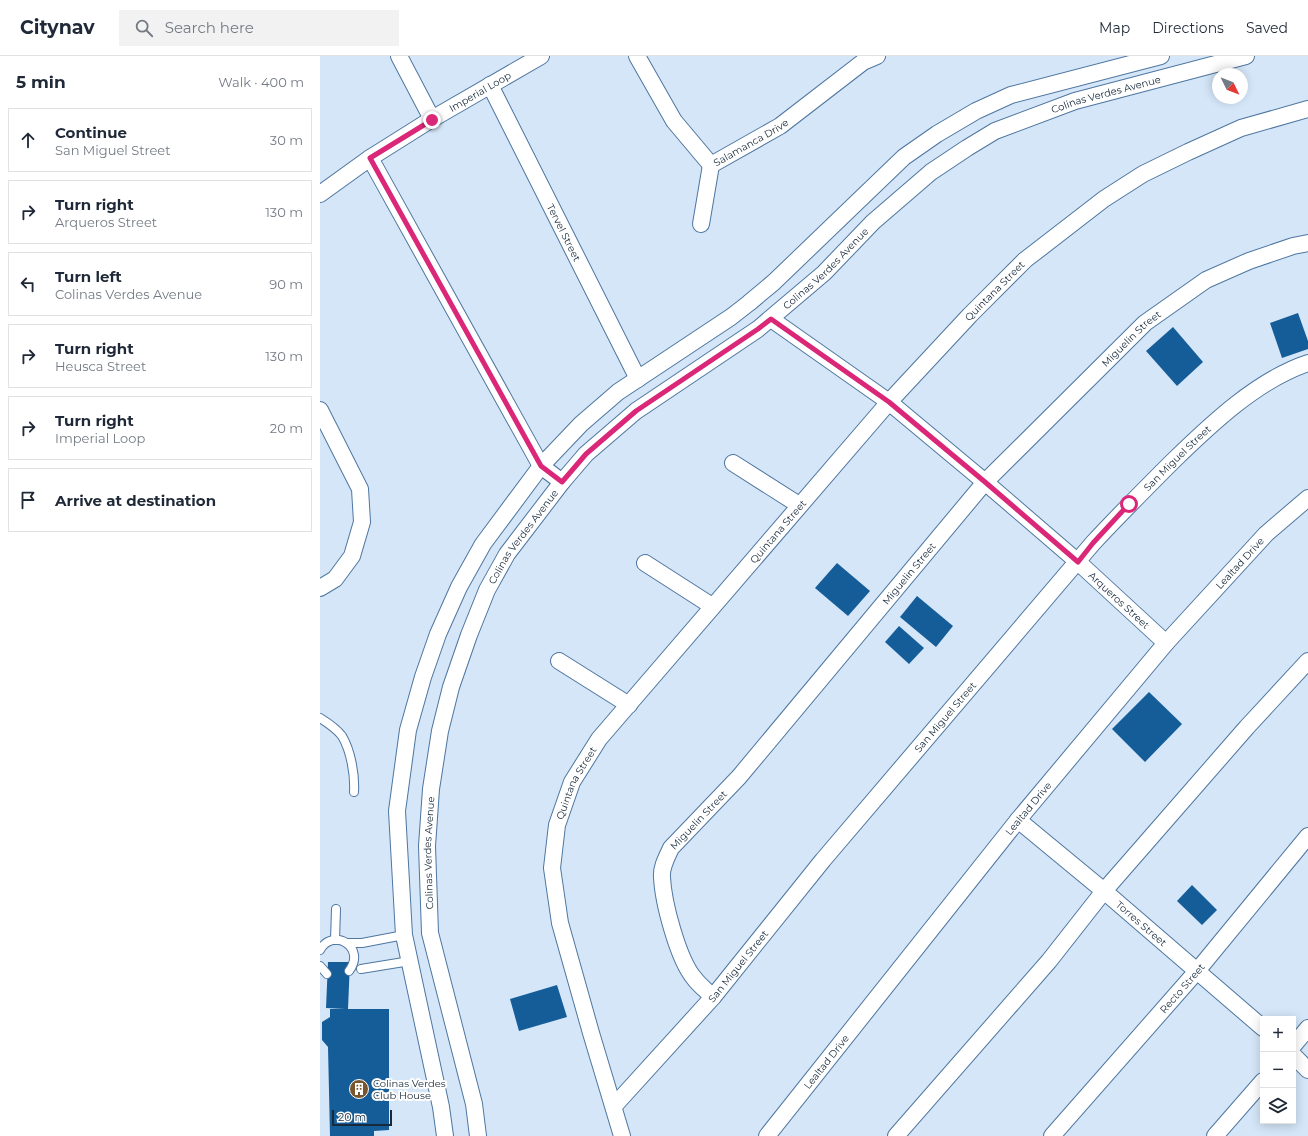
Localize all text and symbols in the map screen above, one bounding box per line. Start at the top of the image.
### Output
search box [119,10,399,46]
text: Citynav [20,16,95,39]
icon: search [133,17,155,39]
text: Search here [165,18,254,37]
text: Map [1099,19,1130,37]
text: Directions [1152,19,1224,37]
text: Saved [1246,19,1288,37]
north arrow [1212,68,1248,104]
street label: Imperial Loop [447,69,514,115]
text: 5 min [16,72,66,92]
street label: Colinas Verdes Avenue [1049,73,1162,116]
text: Walk · 400 m [218,74,304,90]
route end [423,111,441,129]
street label: Salamanca Drive [711,116,791,169]
text: Continue [55,123,127,142]
icon: ahead [17,129,39,151]
text: 30 m [270,132,303,148]
text: San Miguel Street [55,142,170,158]
text: Turn right [55,195,134,214]
icon: right [17,201,39,223]
street label: Tervel Street [544,202,584,263]
text: 130 m [265,204,303,220]
text: Arqueros Street [55,214,157,230]
street label: Colinas Verdes Avenue [780,225,871,312]
street label: Quintana Street [962,258,1028,324]
text: Turn left [55,267,122,286]
icon: left [17,273,39,295]
text: 90 m [269,276,303,292]
text: Colinas Verdes Avenue [55,286,202,302]
street label: Miguelin Street [1099,308,1164,370]
text: Turn right [55,339,134,358]
icon: right [17,345,39,367]
text: 130 m [265,348,303,364]
text: Heusca Street [55,358,146,374]
text: Turn right [55,411,134,430]
icon: right [17,417,39,439]
text: 20 m [270,420,303,436]
street label: San Miguel Street [1141,423,1214,494]
text: Imperial Loop [55,430,145,446]
street label: Colinas Verdes Avenue [486,487,561,587]
icon: arrive [17,489,39,511]
text: Arrive at destination [55,491,216,510]
route start [1120,495,1138,513]
street label: Quintana Street [747,497,809,566]
street label: Lealtad Drive [1213,535,1267,592]
street label: Miguelin Street [879,540,939,607]
street label: Arqueros Street [1086,569,1152,632]
street label: San Miguel Street [912,679,979,755]
street label: Quintana Street [553,744,600,821]
street label: Lealtad Drive [1002,779,1054,838]
street label: Miguelin Street [667,788,730,852]
street label: Colinas Verdes Avenue [421,796,437,910]
street label: Torres Street [1113,898,1169,949]
street label: San Miguel Street [705,928,771,1005]
street label: Recto Street [1157,961,1208,1016]
map controls [1260,1016,1296,1124]
button: + [1260,1016,1296,1052]
street label: Lealtad Drive [801,1032,852,1092]
button: − [1260,1052,1296,1088]
place label: Colinas Verdes Club House [373,1077,446,1102]
building icon: Colinas Verdes Club House [348,1078,370,1100]
button: layers [1260,1088,1296,1124]
scale bar [332,1108,392,1127]
text: 20 m [338,1110,366,1124]

